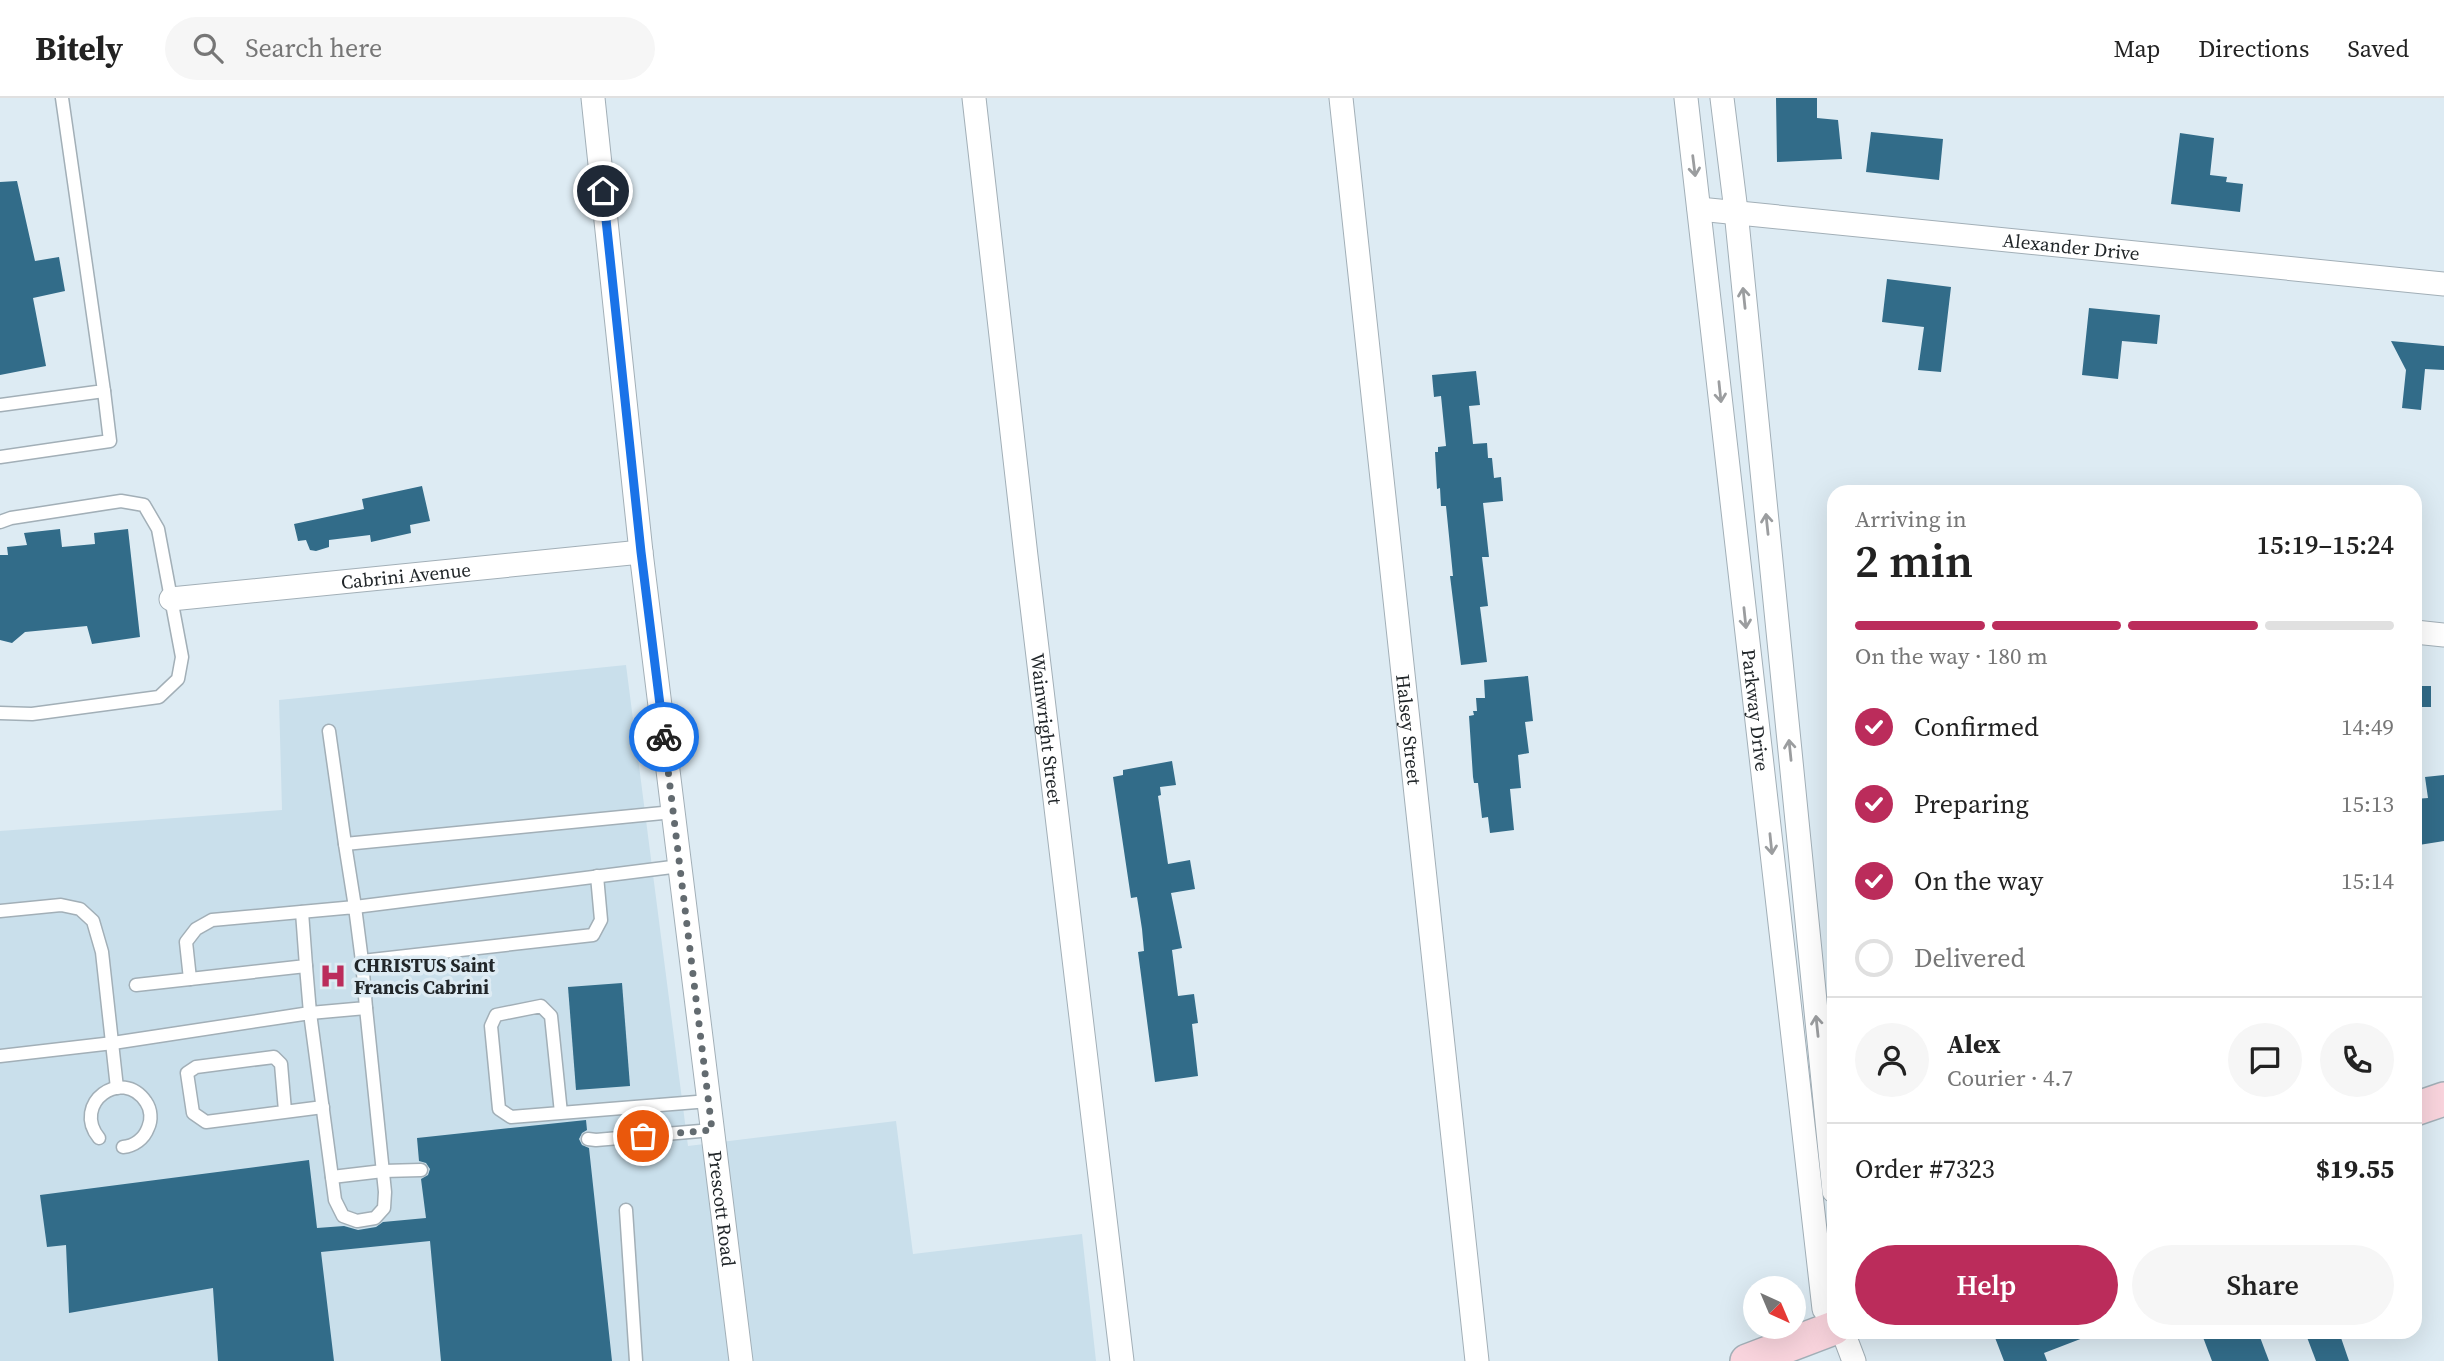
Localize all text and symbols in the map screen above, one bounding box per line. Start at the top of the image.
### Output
search box [165,17,655,80]
text: Bitely [35,26,123,71]
icon: search [189,29,227,67]
text: Search here [245,30,382,66]
text: Map [2113,32,2160,65]
text: Directions [2198,32,2309,65]
text: Saved [2347,32,2409,65]
one-way arrow [1687,154,1700,177]
pin [573,161,633,221]
icon: home [584,172,622,210]
street label: Alexander Drive [2001,227,2141,266]
one-way arrow [1737,287,1750,310]
one-way arrow [1713,380,1726,403]
text: Arriving in [1855,503,1967,535]
one-way arrow [1760,513,1773,536]
text: 15:19–15:24 [2257,527,2394,563]
text: 2 min [1855,529,1973,592]
street label: Cabrini Avenue [340,556,472,595]
one-way arrow [1739,606,1752,629]
text: On the way · 180 m [1855,640,2048,672]
street label: Parkway Drive [1736,648,1776,772]
street label: Wainwright Street [1025,652,1069,807]
street label: Halsey Street [1390,673,1428,787]
courier [629,702,699,772]
icon: check [1855,708,1893,746]
text: Confirmed [1914,709,2039,745]
text: 14:49 [2341,711,2394,743]
icon: bike [645,718,683,756]
one-way arrow [1783,740,1796,762]
icon: check [1855,785,1893,823]
text: Preparing [1914,786,2029,822]
text: 15:13 [2341,788,2394,820]
one-way arrow [1764,832,1777,855]
icon: check [1855,862,1893,900]
text: On the way [1914,863,2043,899]
text: 15:14 [2341,865,2394,897]
text: Delivered [1914,940,2025,976]
place label: CHRISTUS Saint Francis Cabrini [354,952,495,1000]
hospital icon: CHRISTUS Saint Francis Cabrini [318,961,348,991]
one-way arrow [1811,1015,1824,1037]
button: person [1855,1023,1929,1097]
button: chat [2228,1023,2302,1097]
button: phone [2320,1023,2394,1097]
text: Alex [1947,1026,2001,1062]
text: Courier · 4.7 [1947,1062,2073,1094]
pin [613,1106,673,1166]
icon: bag [624,1117,662,1155]
street label: Prescott Road [702,1149,742,1268]
text: Order #7323 [1855,1151,1995,1187]
text: $19.55 [2316,1151,2394,1187]
button: Help [1855,1245,2118,1325]
button: Share [2132,1245,2394,1325]
north arrow [1743,1276,1806,1339]
map controls [1743,1276,1806,1339]

